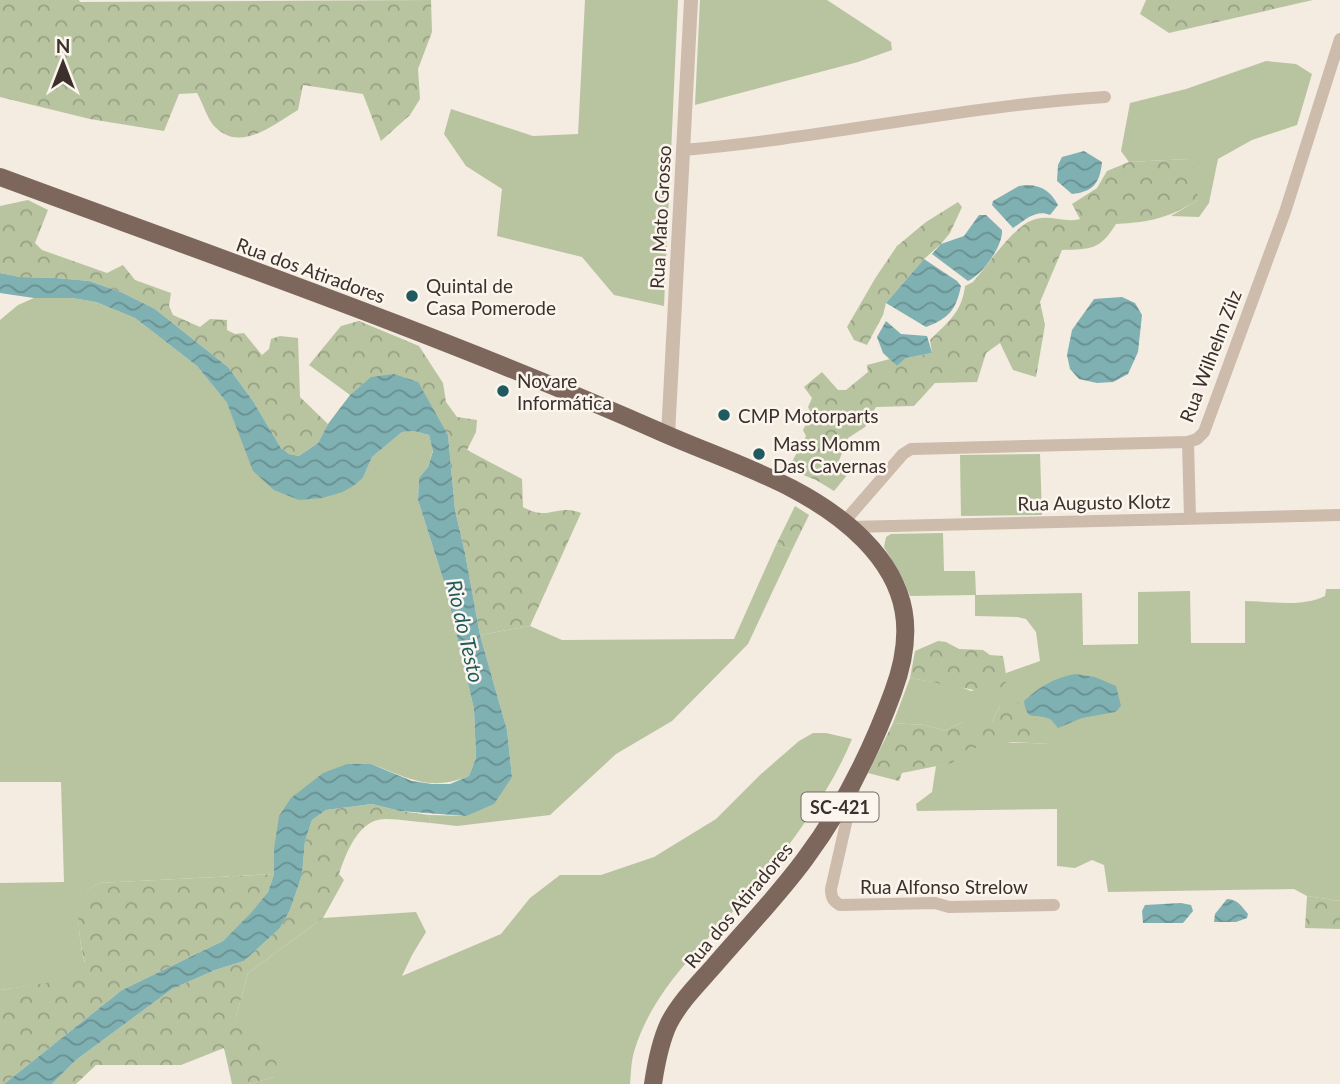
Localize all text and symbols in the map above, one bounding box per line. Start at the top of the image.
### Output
north arrow [28,28,98,98]
text: N [56,34,70,57]
street label: Rua Mato Grosso [645,145,675,289]
street label: Rua dos Atiradores [233,232,389,308]
place label: Quintal de Casa Pomerode [426,274,556,319]
street label: Rua Wilhelm Zilz [1174,287,1246,425]
marker: Quintal de Casa Pomerode [404,288,420,304]
place label: Novare Informática [517,369,612,414]
marker: Novare Informática [495,383,511,399]
place label: CMP Motorparts [738,404,879,427]
marker: CMP Motorparts [716,407,732,423]
place label: Mass Momm Das Cavernas [773,432,886,477]
marker: Mass Momm Das Cavernas [751,446,767,462]
street label: Rua Augusto Klotz [1017,489,1171,515]
water label: Rio do Testo [442,577,490,685]
road number: SC-421 [802,792,878,822]
street label: Rua dos Atiradores [679,838,797,972]
street label: Rua Alfonso Strelow [860,875,1028,898]

